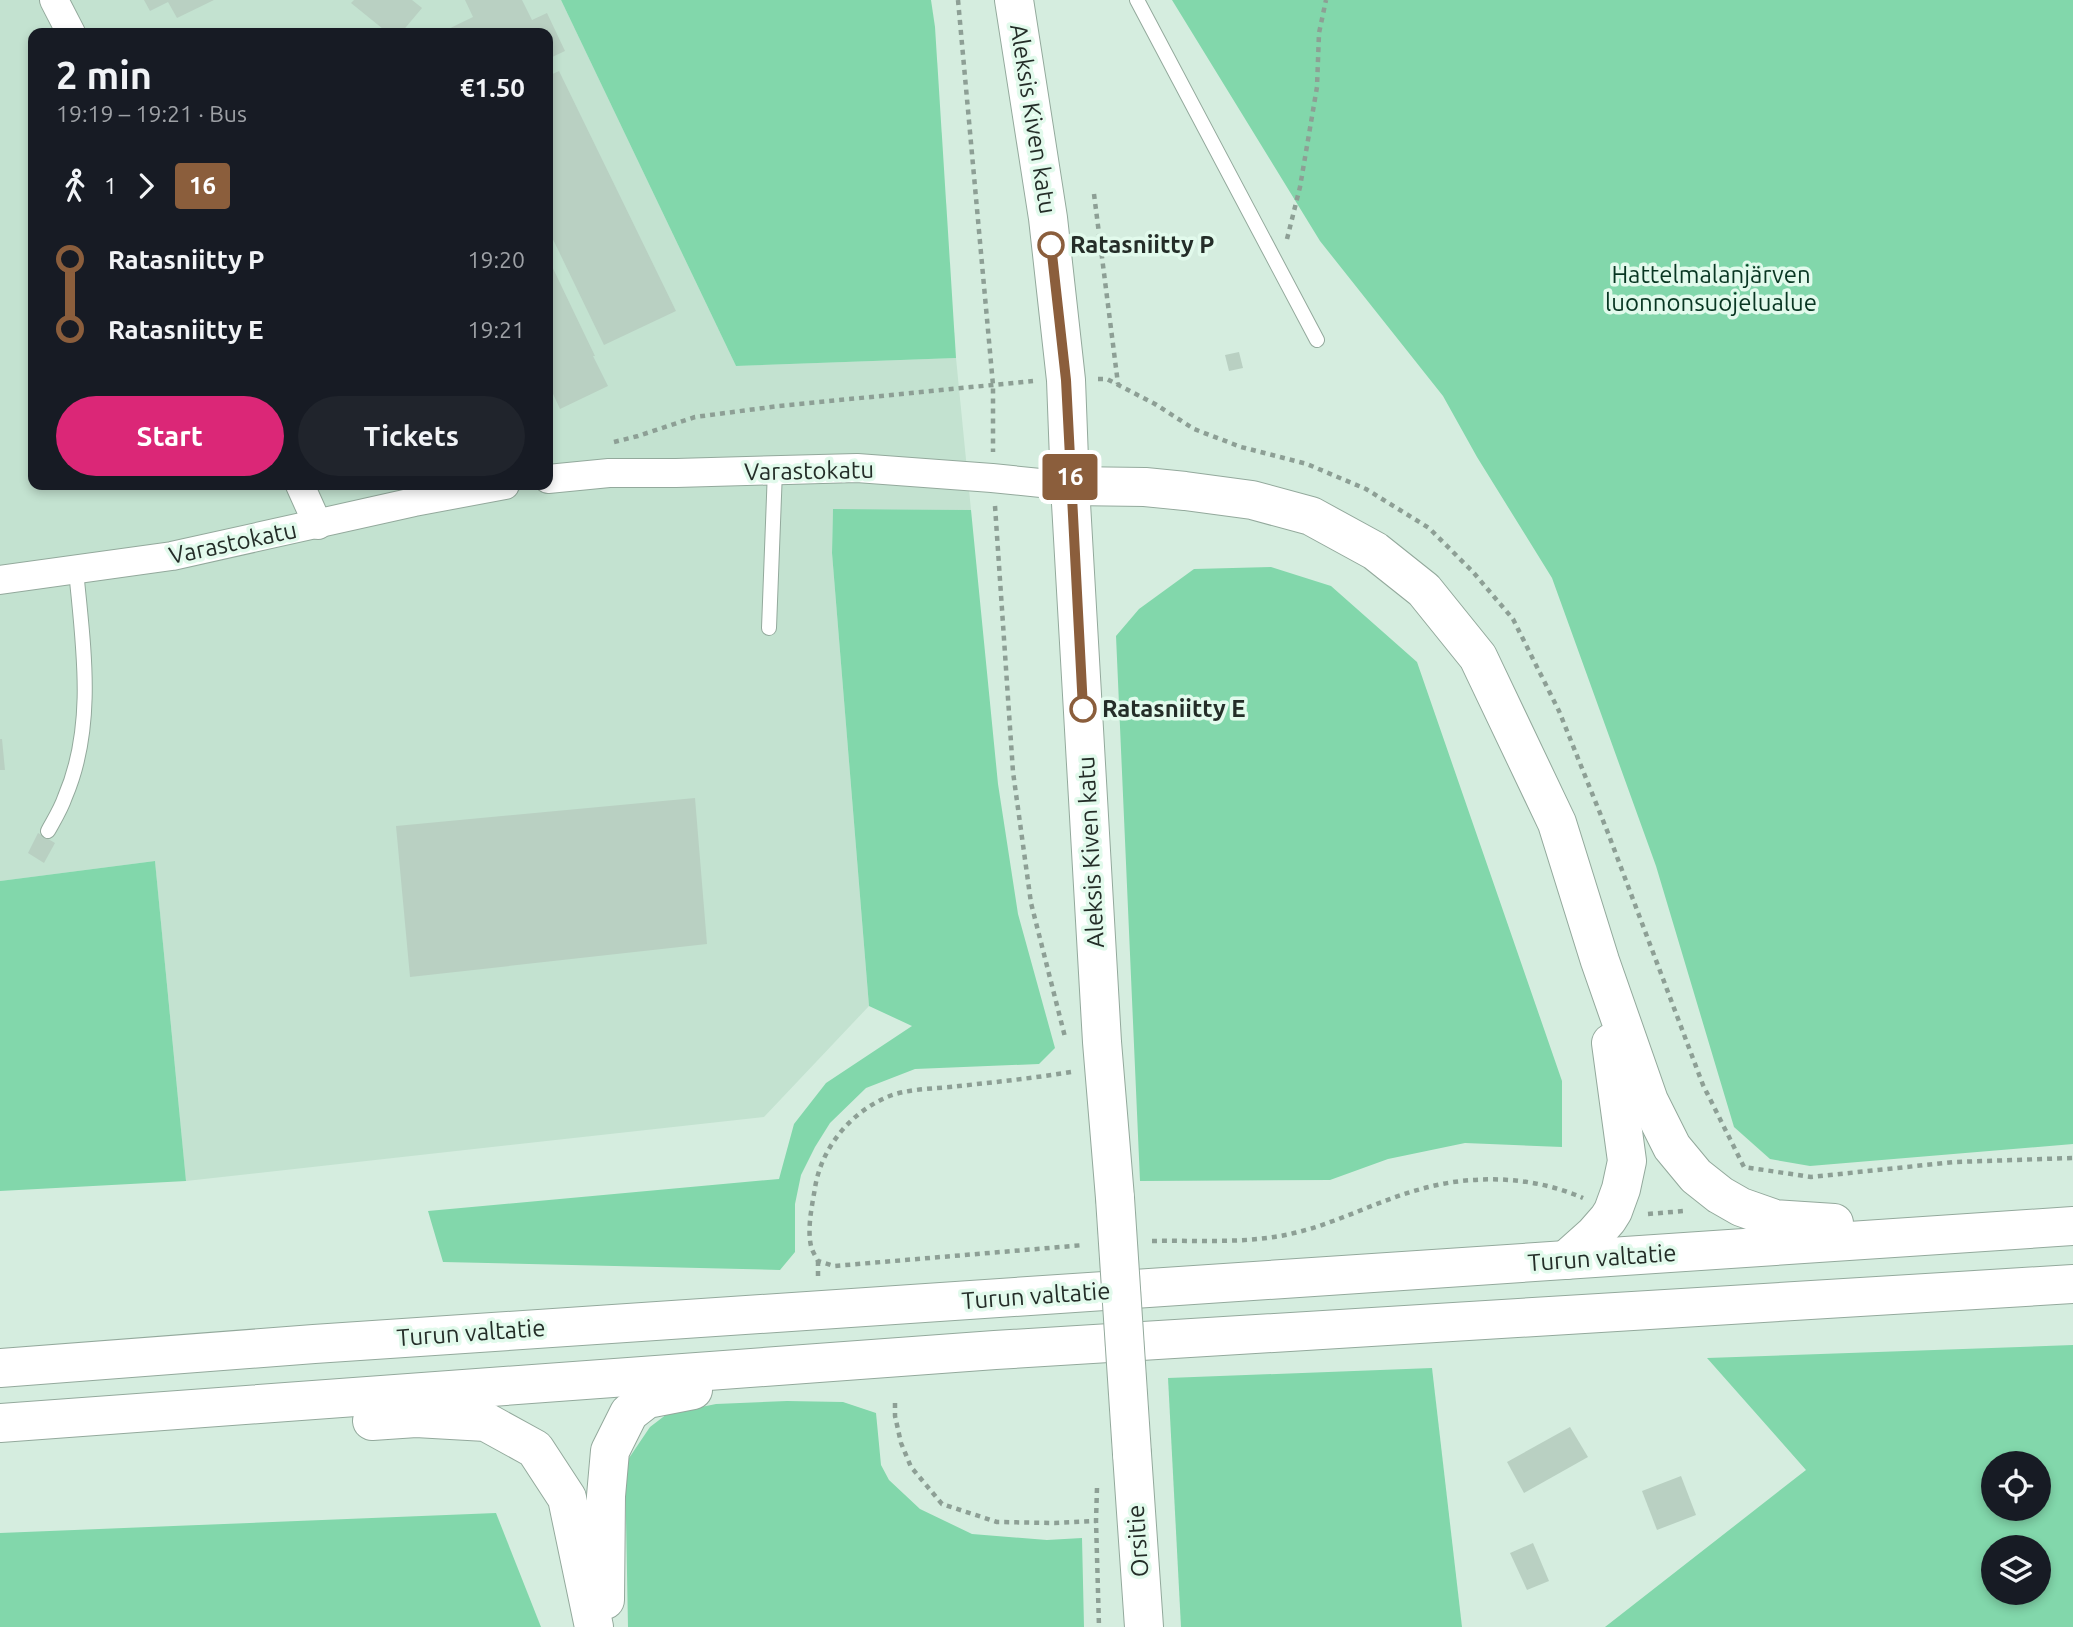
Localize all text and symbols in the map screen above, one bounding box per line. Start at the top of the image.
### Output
street label: Aleksis Kiven katu [1005,22,1062,216]
text: 2 min [56,54,152,96]
text: €1.50 [460,73,525,102]
text: 19:19 – 19:21 · Bus [56,101,247,126]
icon: walk [56,167,94,205]
icon: forward [127,167,165,205]
text: 16 [189,172,216,199]
text: 1 [104,173,117,198]
place label: Ratasniitty P [1070,231,1215,258]
marker: Ratasniitty P [1038,232,1064,258]
text: Ratasniitty P [108,245,265,274]
text: 19:20 [467,247,525,272]
park label: Hattelmalanjärven luonnonsuojelualue [1605,261,1817,316]
text: Ratasniitty E [108,315,264,344]
text: 19:21 [467,317,525,342]
button: Start [56,396,284,476]
button: Tickets [298,396,525,476]
line badge: 16 [1038,454,1102,500]
street label: Varastokatu [744,456,874,485]
text: 16 [1056,463,1084,490]
street label: Varastokatu [167,516,299,569]
place label: Ratasniitty E [1102,695,1246,722]
marker: Ratasniitty E [1070,696,1096,722]
street label: Aleksis Kiven katu [1072,755,1109,949]
street label: Turun valtatie [1527,1239,1677,1276]
street label: Turun valtatie [961,1277,1111,1314]
street label: Turun valtatie [396,1314,546,1351]
map controls [1981,1451,2051,1605]
button: locate [1981,1451,2051,1521]
street label: Orsitie [1122,1504,1153,1578]
button: layers [1981,1535,2051,1605]

